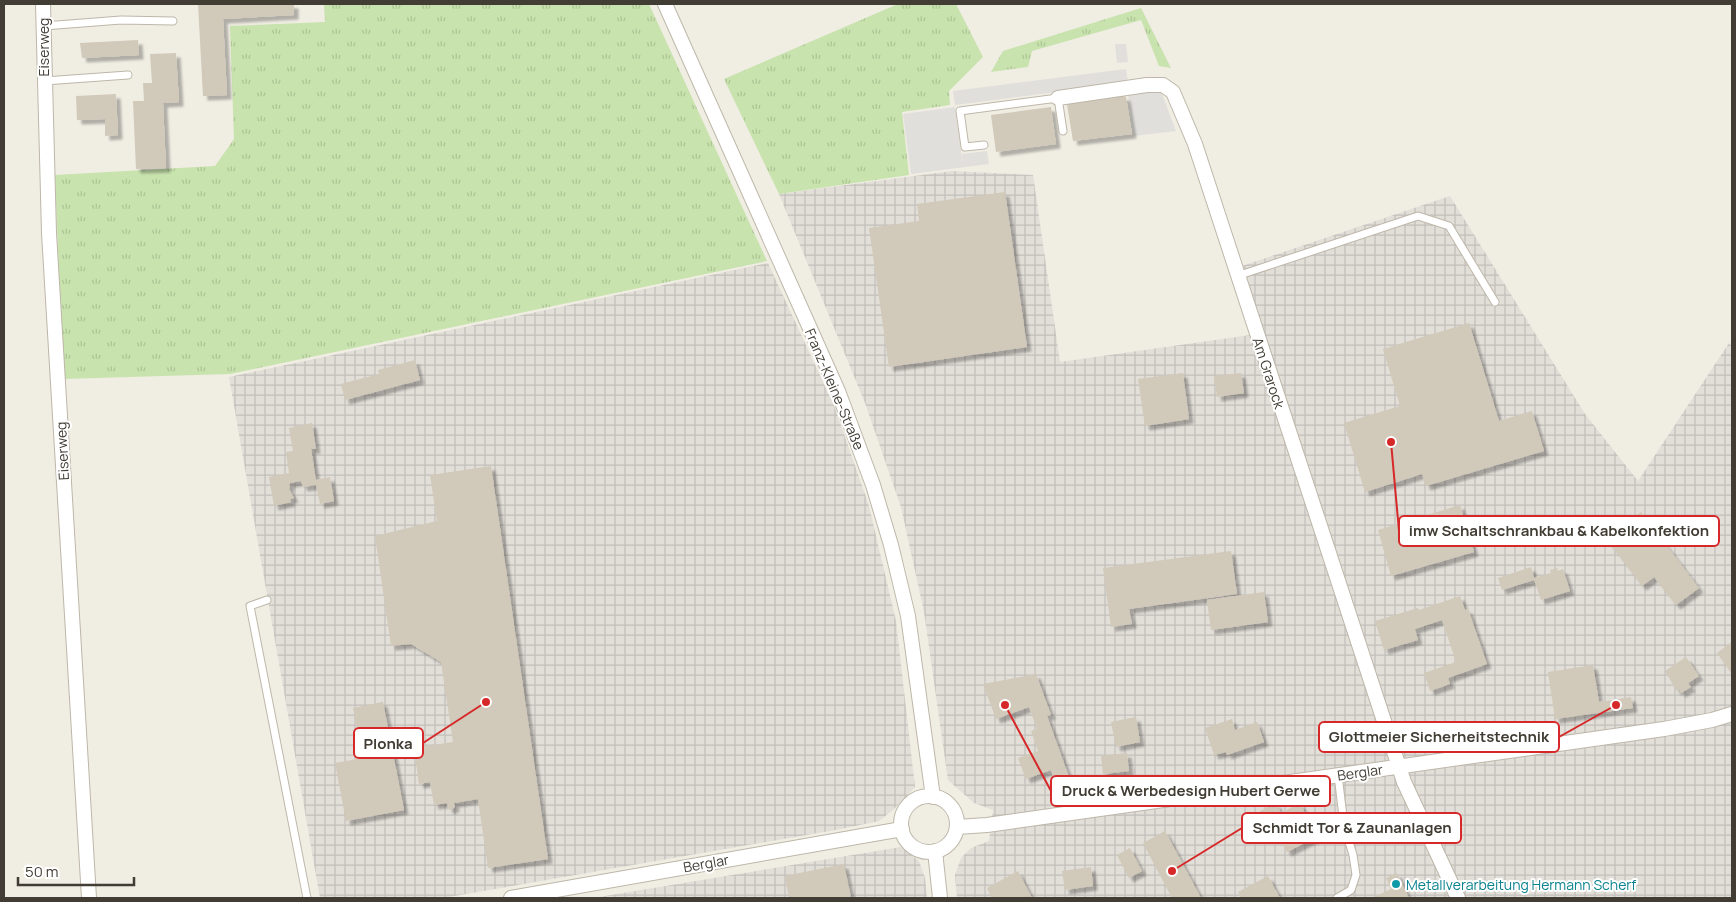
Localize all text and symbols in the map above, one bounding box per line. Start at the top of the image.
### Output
street label: Eiserweg [34,18,53,76]
street label: Franz-Kleine-Straße [801,325,869,453]
street label: Am Grarock [1249,335,1290,412]
street label: Eiserweg [51,421,73,481]
callout: imw Schaltschrankbau & Kabelkonfektion [1399,516,1719,546]
text: imw Schaltschrankbau & Kabelkonfektion [1409,520,1709,541]
callout: Glottmeier Sicherheitstechnik [1319,722,1559,752]
text: Glottmeier Sicherheitstechnik [1329,726,1550,747]
callout: Plonka [354,728,423,758]
text: Plonka [363,733,413,754]
street label: Berglar [1336,759,1384,785]
callout: Druck & Werbedesign Hubert Gerwe [1051,776,1330,806]
text: Druck & Werbedesign Hubert Gerwe [1062,780,1320,801]
callout: Schmidt Tor & Zaunanlagen [1242,813,1461,843]
text: Schmidt Tor & Zaunanlagen [1252,817,1452,838]
street label: Berglar [682,850,730,876]
scale bar [18,854,134,886]
text: 50 m [25,861,59,882]
place label: Metallverarbeitung Hermann Scherf [1406,875,1636,894]
marker: Metallverarbeitung Hermann Scherf [1390,878,1402,890]

